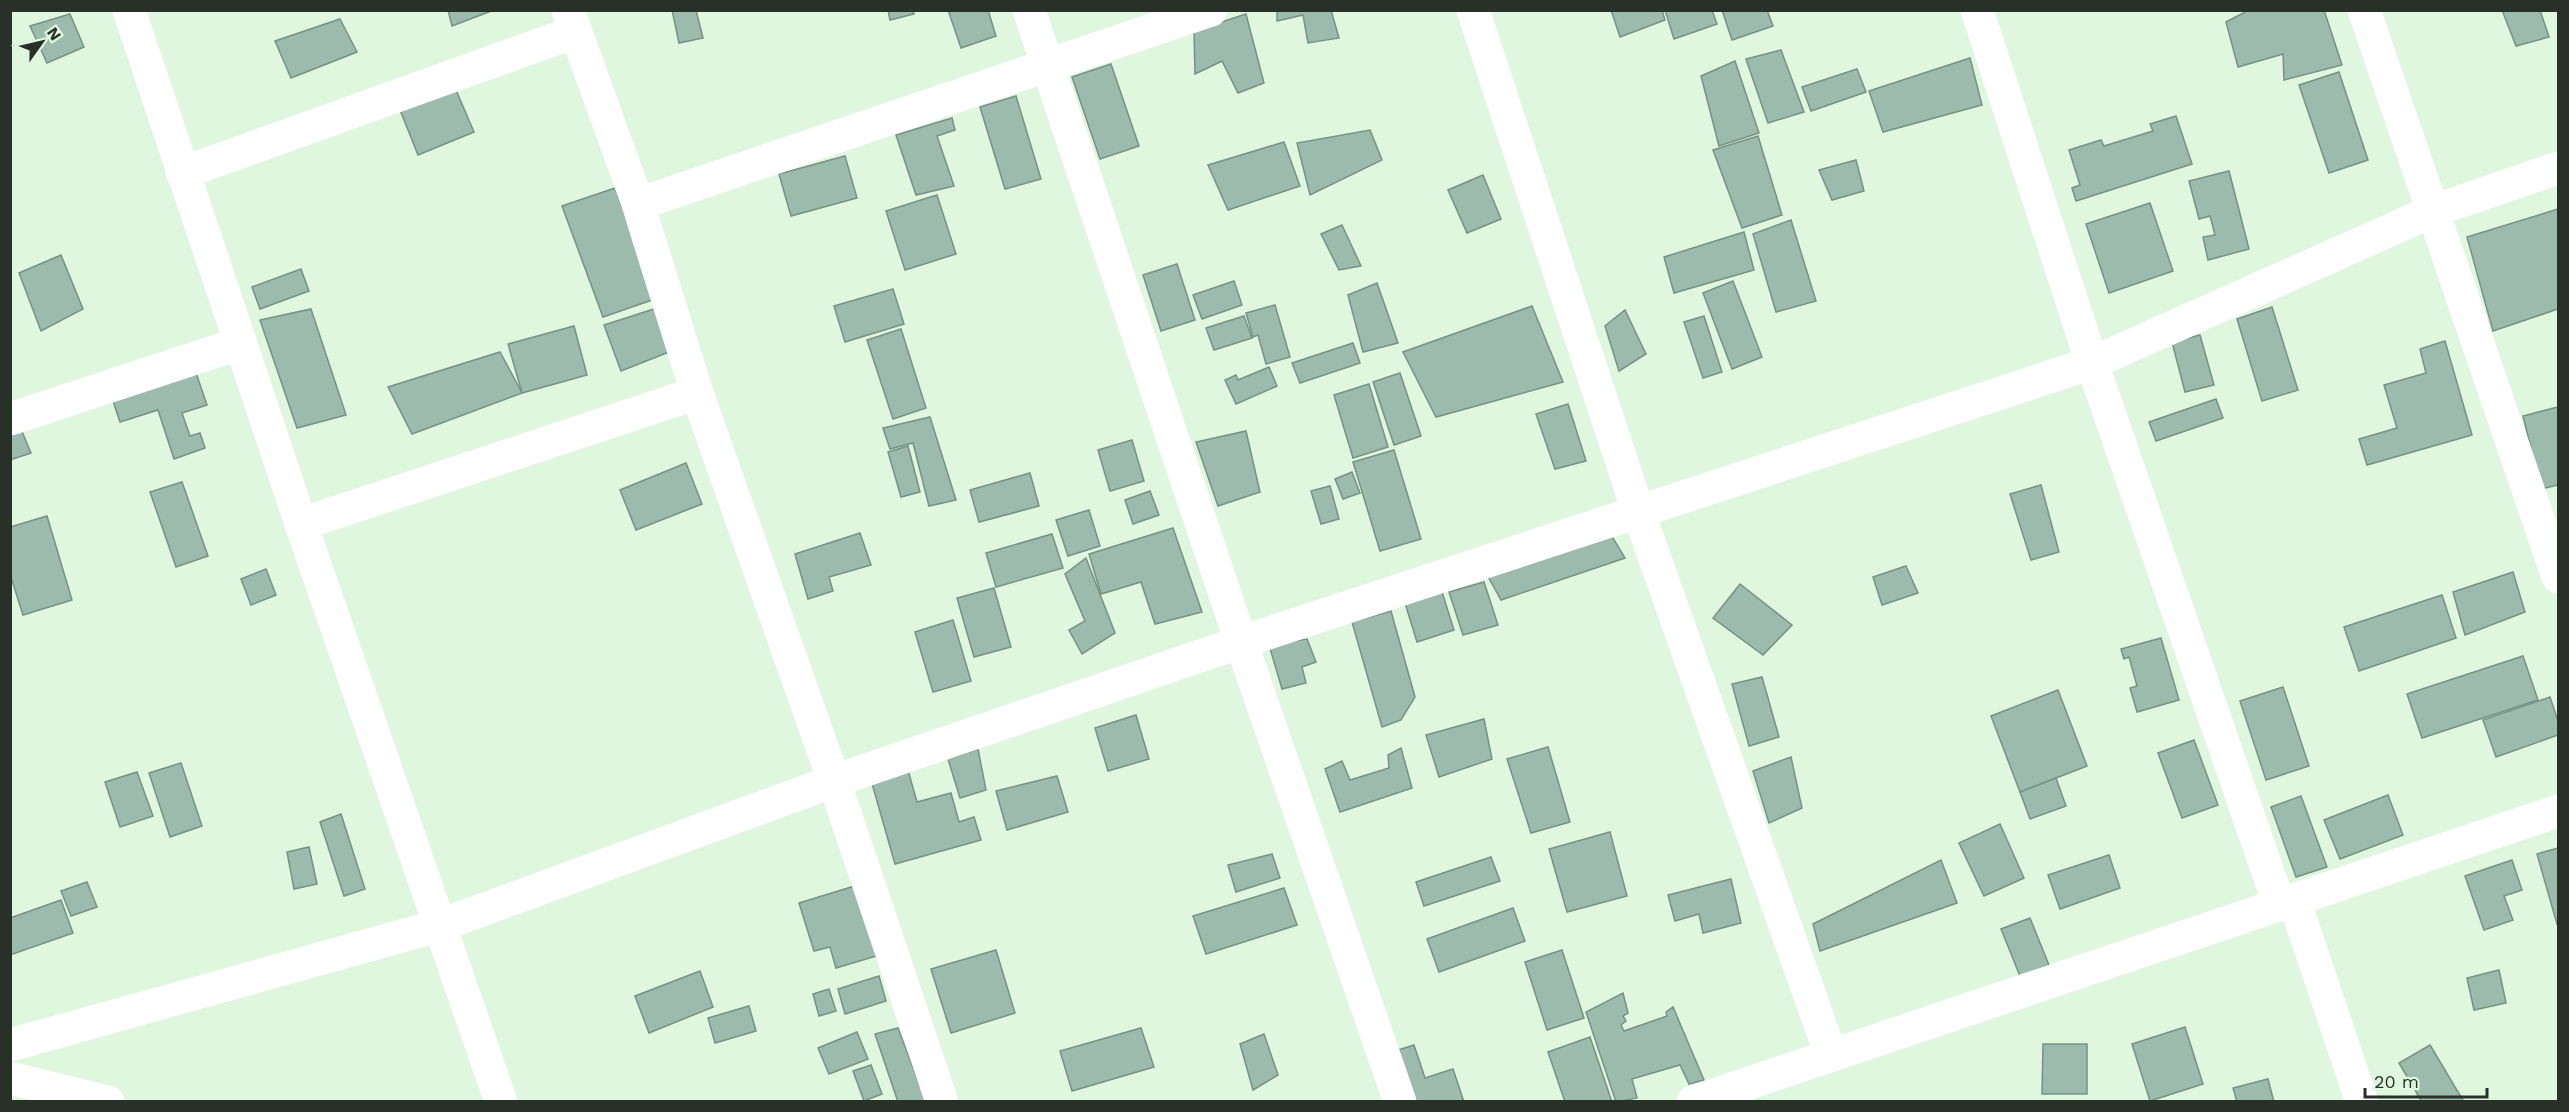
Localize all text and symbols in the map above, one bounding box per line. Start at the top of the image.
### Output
north arrow [12,12,72,72]
text: N [43,24,65,44]
scale bar [2365,1061,2486,1099]
text: 20 m [2374,1071,2419,1092]

